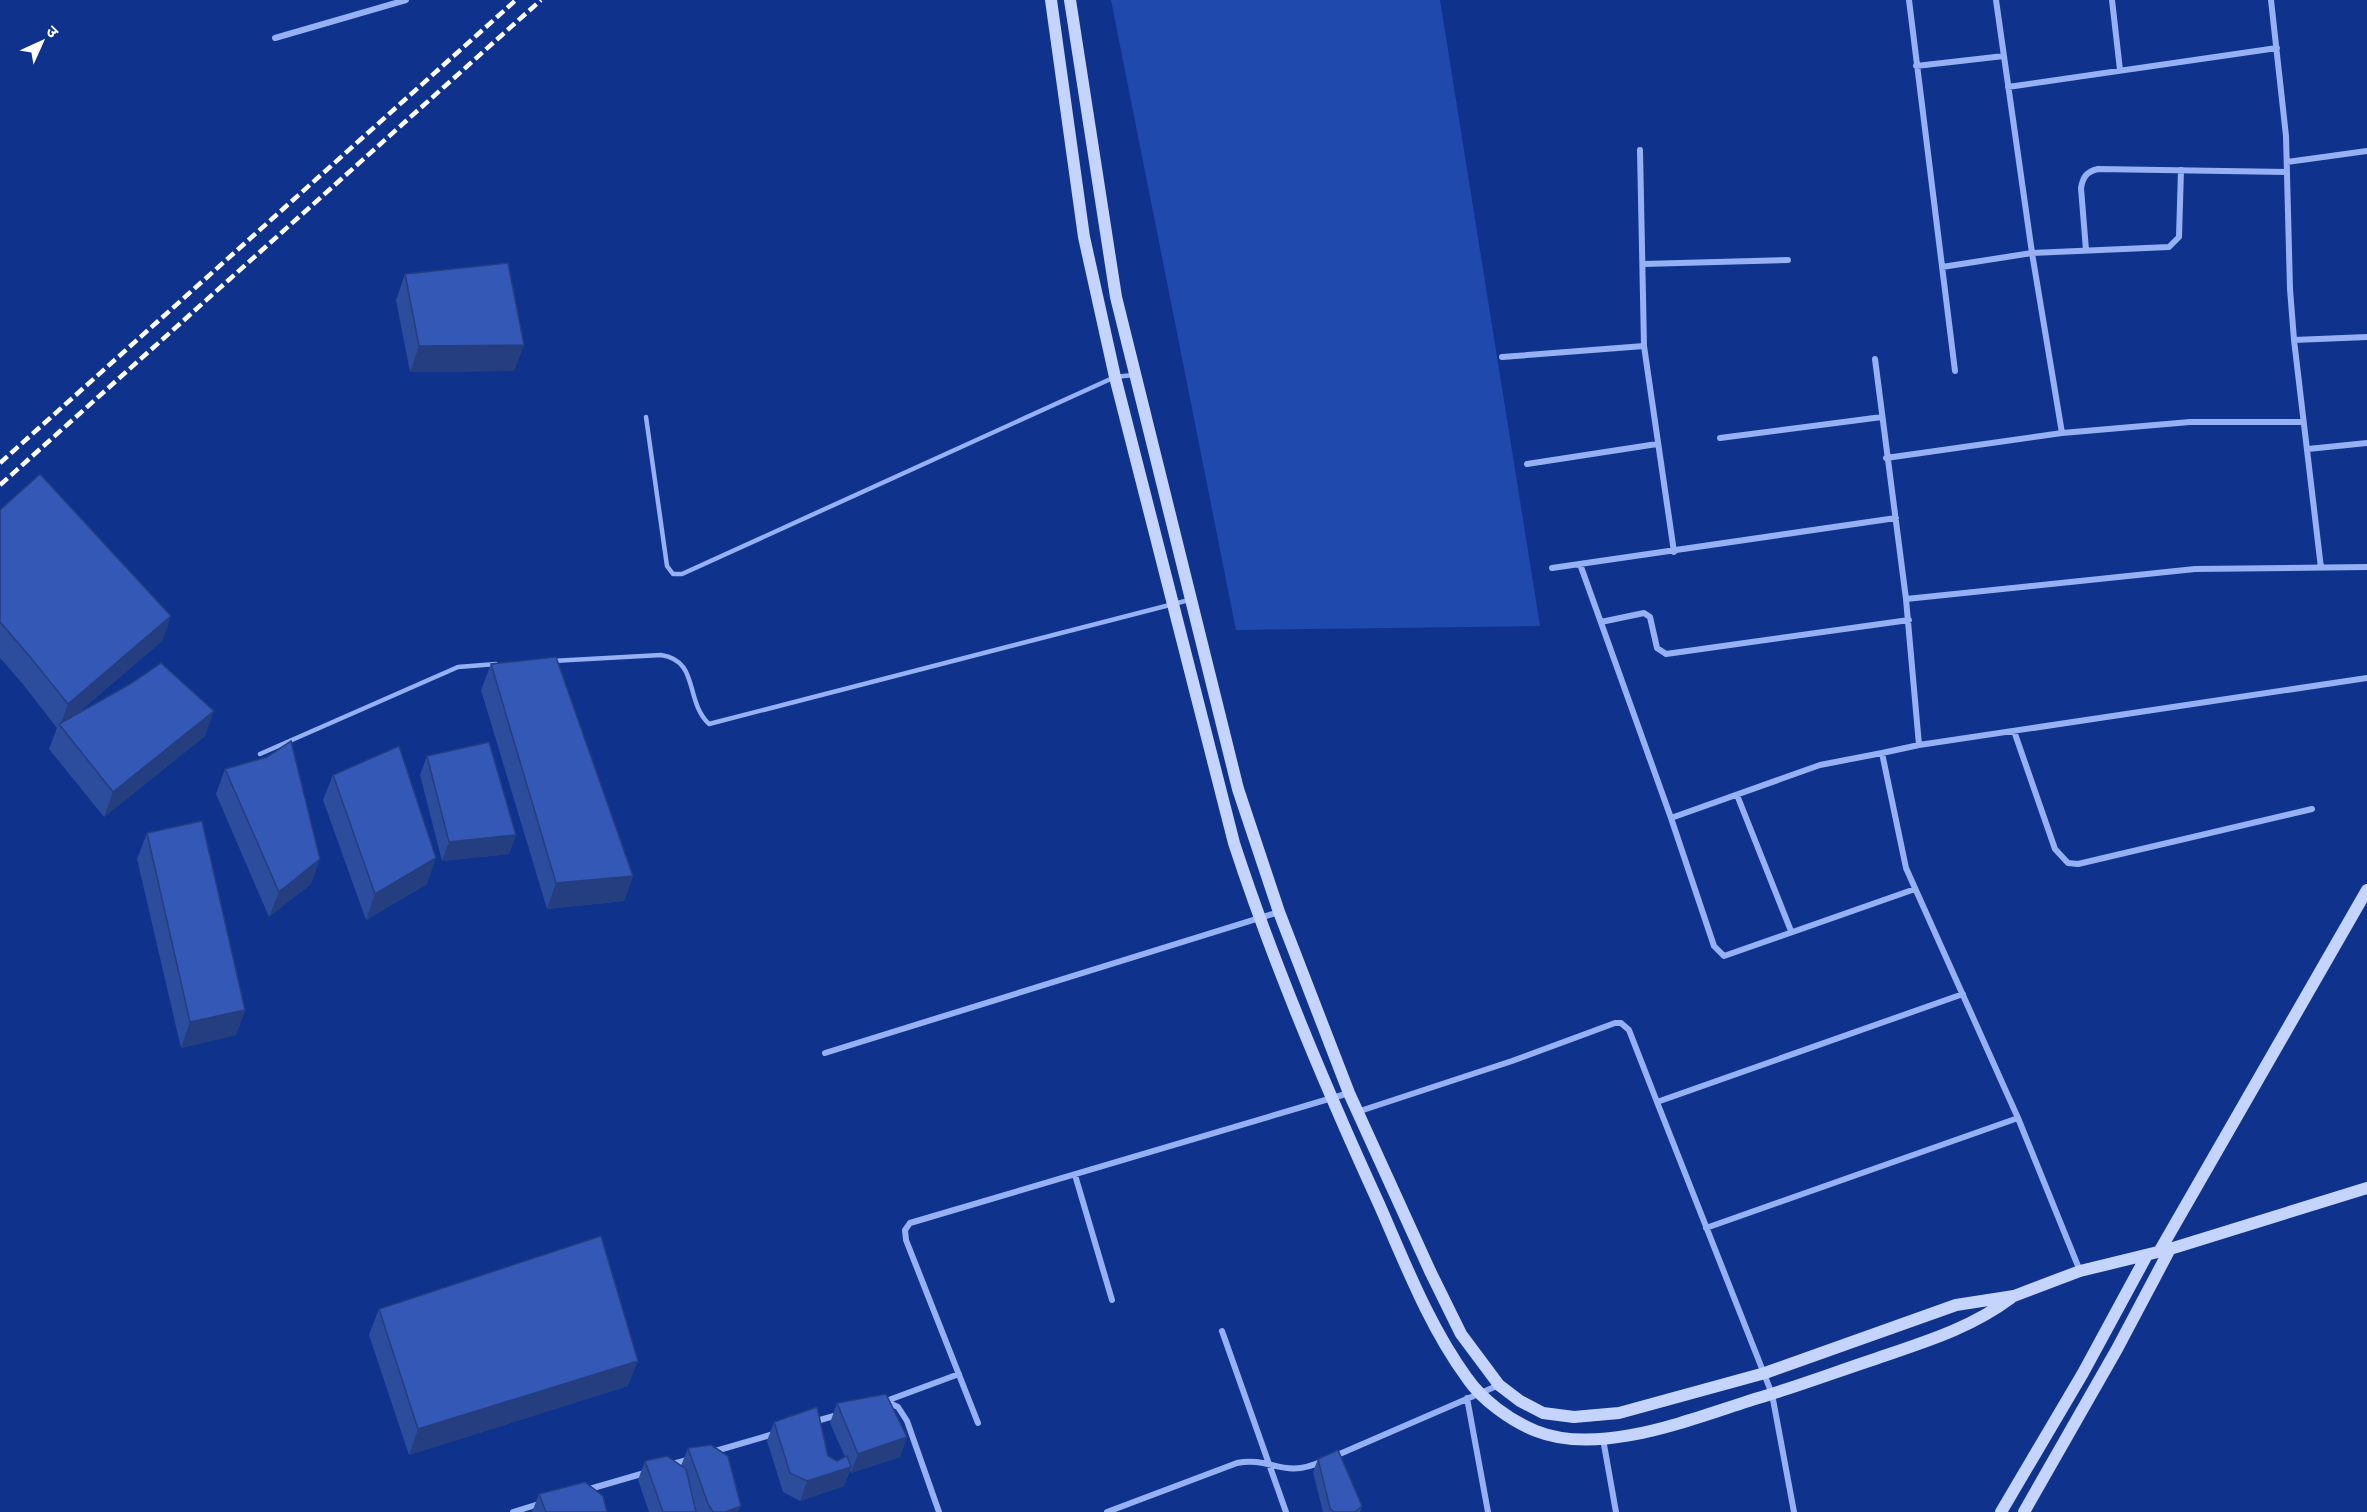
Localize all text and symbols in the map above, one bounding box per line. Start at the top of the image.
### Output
north arrow [12,12,72,72]
text: उ [42,20,64,43]

